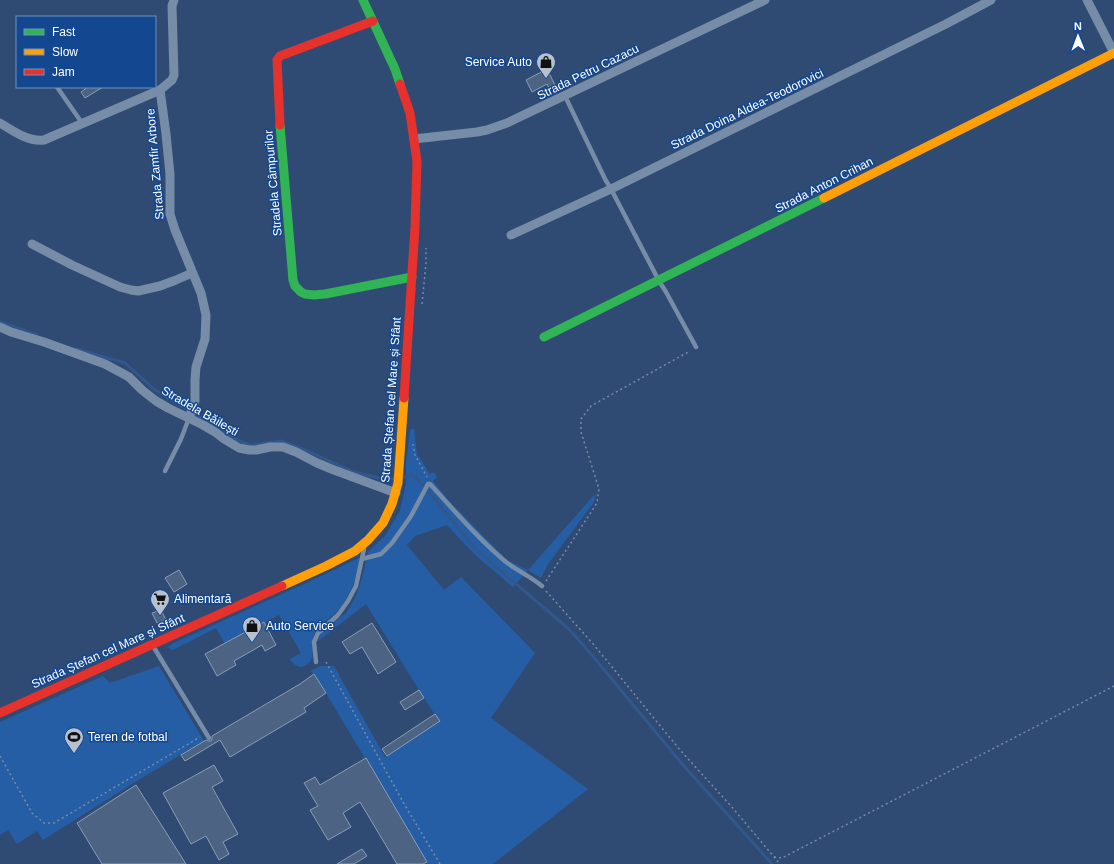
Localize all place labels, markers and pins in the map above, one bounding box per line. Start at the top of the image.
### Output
shop icon: Service Auto [535,51,557,79]
place label: Service Auto [465,55,532,69]
supermarket icon: Alimentară [149,588,171,616]
place label: Alimentară [174,592,232,606]
shop icon: Auto Service [241,615,263,643]
place label: Auto Service [266,619,334,633]
sports icon: Teren de fotbal [63,726,85,754]
place label: Teren de fotbal [88,730,167,744]

